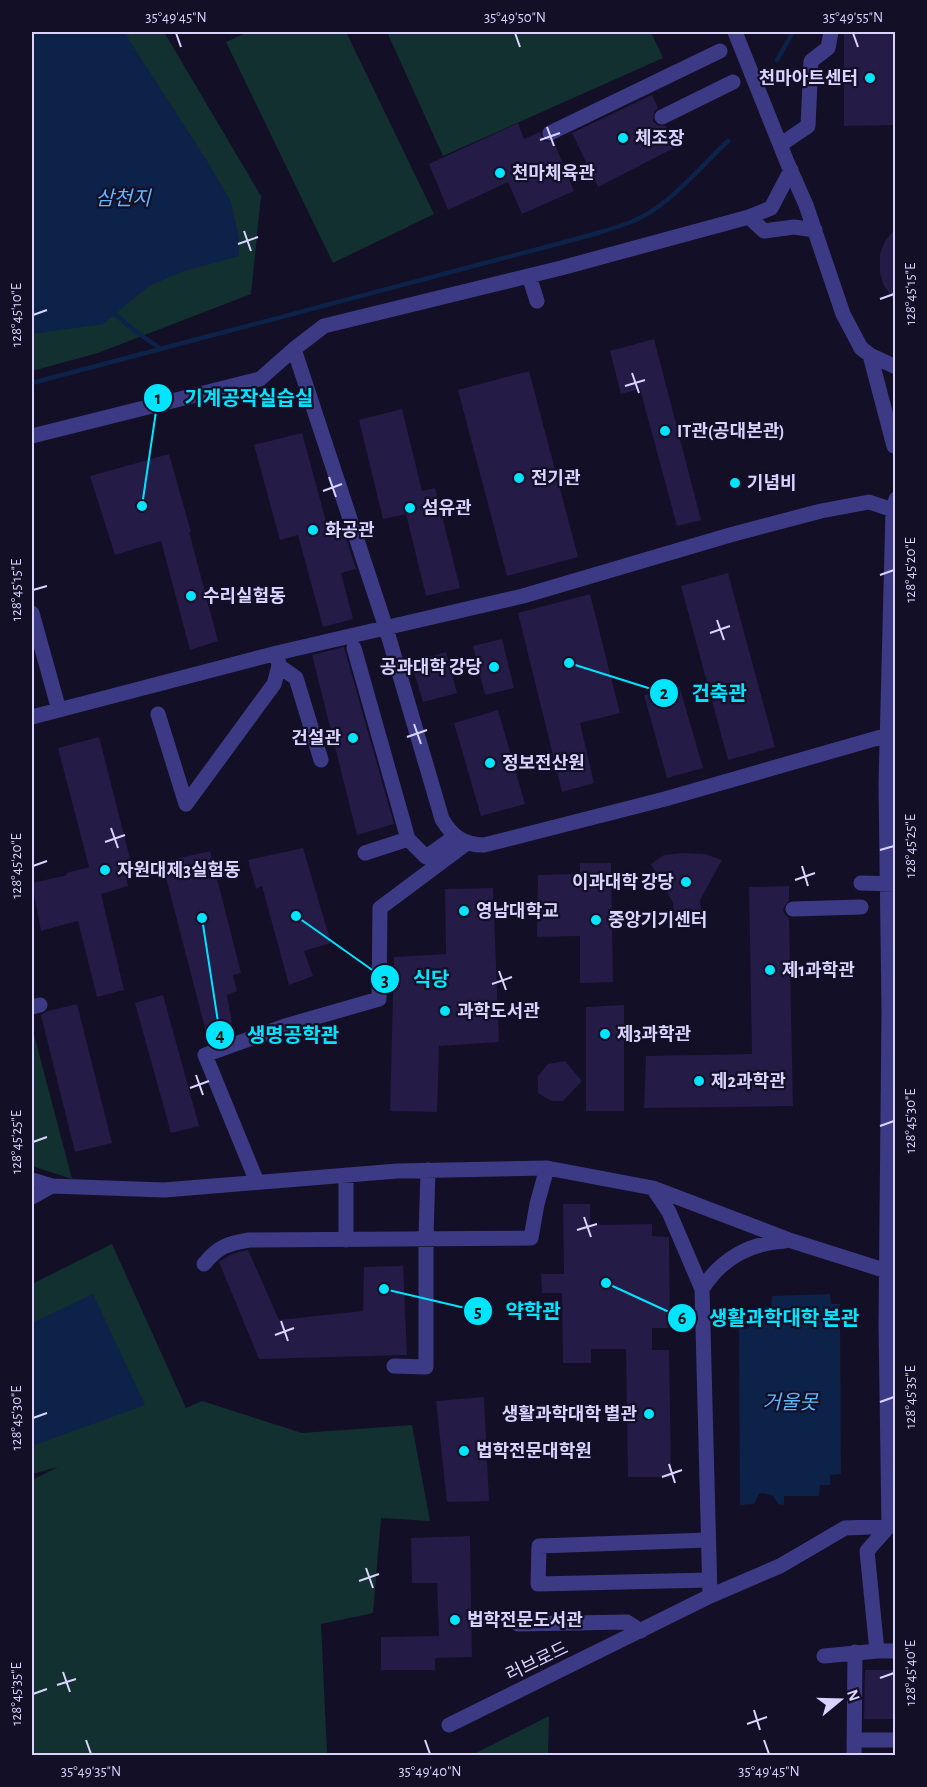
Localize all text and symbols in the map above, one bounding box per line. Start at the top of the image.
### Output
text: 35°49'45"N [145,10,207,25]
text: 35°49'50"N [484,10,546,25]
text: 35°49'55"N [823,10,883,25]
place label: 천마아트센터 [759,68,858,88]
marker: 천마아트센터 [863,71,877,85]
place label: 체조장 [635,129,685,148]
marker: 체조장 [616,131,630,145]
place label: 천마체육관 [512,163,595,183]
marker: 천마체육관 [493,166,507,180]
water label: 삼천지 [95,188,152,209]
text: 128°45'15"E [903,263,918,325]
text: 128°45'10"E [9,283,24,347]
callout: 기계공작실습실 [143,379,326,417]
text: 기계공작실습실 [185,388,313,409]
text: 1 [155,390,161,408]
place label: IT관(공대본관) [677,422,785,441]
marker: IT관(공대본관) [658,424,672,438]
place label: 전기관 [531,469,581,488]
marker: 전기관 [512,471,526,485]
place label: 기념비 [747,474,797,493]
marker: 기념비 [728,476,742,490]
place label: 섬유관 [422,499,472,518]
marker: 섬유관 [403,501,417,515]
place label: 화공관 [325,521,375,540]
marker: 화공관 [306,523,320,537]
text: 128°45'20"E [903,537,918,603]
text: 128°45'15"E [9,559,24,621]
place label: 수리실험동 [203,586,286,606]
marker: 수리실험동 [184,589,198,603]
place label: 공과대학 강당 [380,657,482,677]
marker: 공과대학 강당 [487,660,501,674]
callout: 건축관 [649,674,758,712]
text: 건축관 [691,683,747,704]
text: 2 [660,685,669,703]
place label: 건설관 [291,729,341,748]
marker: 건설관 [346,731,360,745]
place label: 정보전산원 [502,754,585,773]
marker: 정보전산원 [483,756,497,770]
text: 128°45'25"E [903,814,918,878]
text: 128°45'20"E [9,833,24,899]
place label: 자원대제3실험동 [117,860,241,880]
marker: 자원대제3실험동 [98,863,112,877]
place label: 이과대학 강당 [572,872,674,892]
marker: 이과대학 강당 [679,875,693,889]
place label: 영남대학교 [476,901,559,921]
marker: 영남대학교 [457,904,471,918]
place label: 중앙기기센터 [608,911,707,930]
marker: 중앙기기센터 [589,913,603,927]
callout: 식당 [370,960,461,998]
place label: 제1과학관 [782,960,855,980]
marker: 제1과학관 [763,963,777,977]
text: 식당 [413,969,449,990]
text: 3 [381,972,389,990]
place label: 과학도서관 [457,1001,540,1021]
marker: 과학도서관 [438,1004,452,1018]
callout: 생명공학관 [205,1016,351,1054]
place label: 제3과학관 [617,1024,691,1044]
text: 생명공학관 [247,1025,340,1046]
text: 4 [215,1027,225,1045]
marker: 제3과학관 [598,1027,612,1041]
place label: 제2과학관 [711,1071,786,1091]
marker: 제2과학관 [692,1074,706,1088]
text: 128°45'30"E [903,1089,918,1154]
text: 128°45'25"E [9,1110,24,1174]
callout: 약학관 [463,1292,573,1330]
callout: 생활과학대학 본관 [667,1299,871,1337]
text: 약학관 [505,1301,561,1322]
text: 5 [474,1303,482,1321]
text: 생활과학대학 본관 [709,1307,860,1329]
text: 6 [678,1310,687,1328]
text: 128°45'35"E [903,1365,918,1429]
text: 128°45'30"E [9,1386,24,1451]
water label: 거울못 [762,1392,819,1413]
place label: 생활과학대학 별관 [502,1404,637,1424]
marker: 생활과학대학 별관 [642,1407,656,1421]
place label: 법학전문대학원 [476,1441,592,1461]
marker: 법학전문대학원 [457,1444,471,1458]
place label: 법학전문도서관 [467,1610,583,1630]
marker: 법학전문도서관 [448,1613,462,1627]
street label: 러브로드 [503,1637,571,1685]
text: 128°45'40"E [903,1640,918,1706]
text: 128°45'35"E [9,1662,24,1726]
north arrow [810,1670,870,1730]
text: N [844,1688,863,1703]
text: 35°49'35"N [61,1764,121,1779]
text: 35°49'40"N [398,1764,462,1779]
text: 35°49'45"N [738,1764,800,1779]

